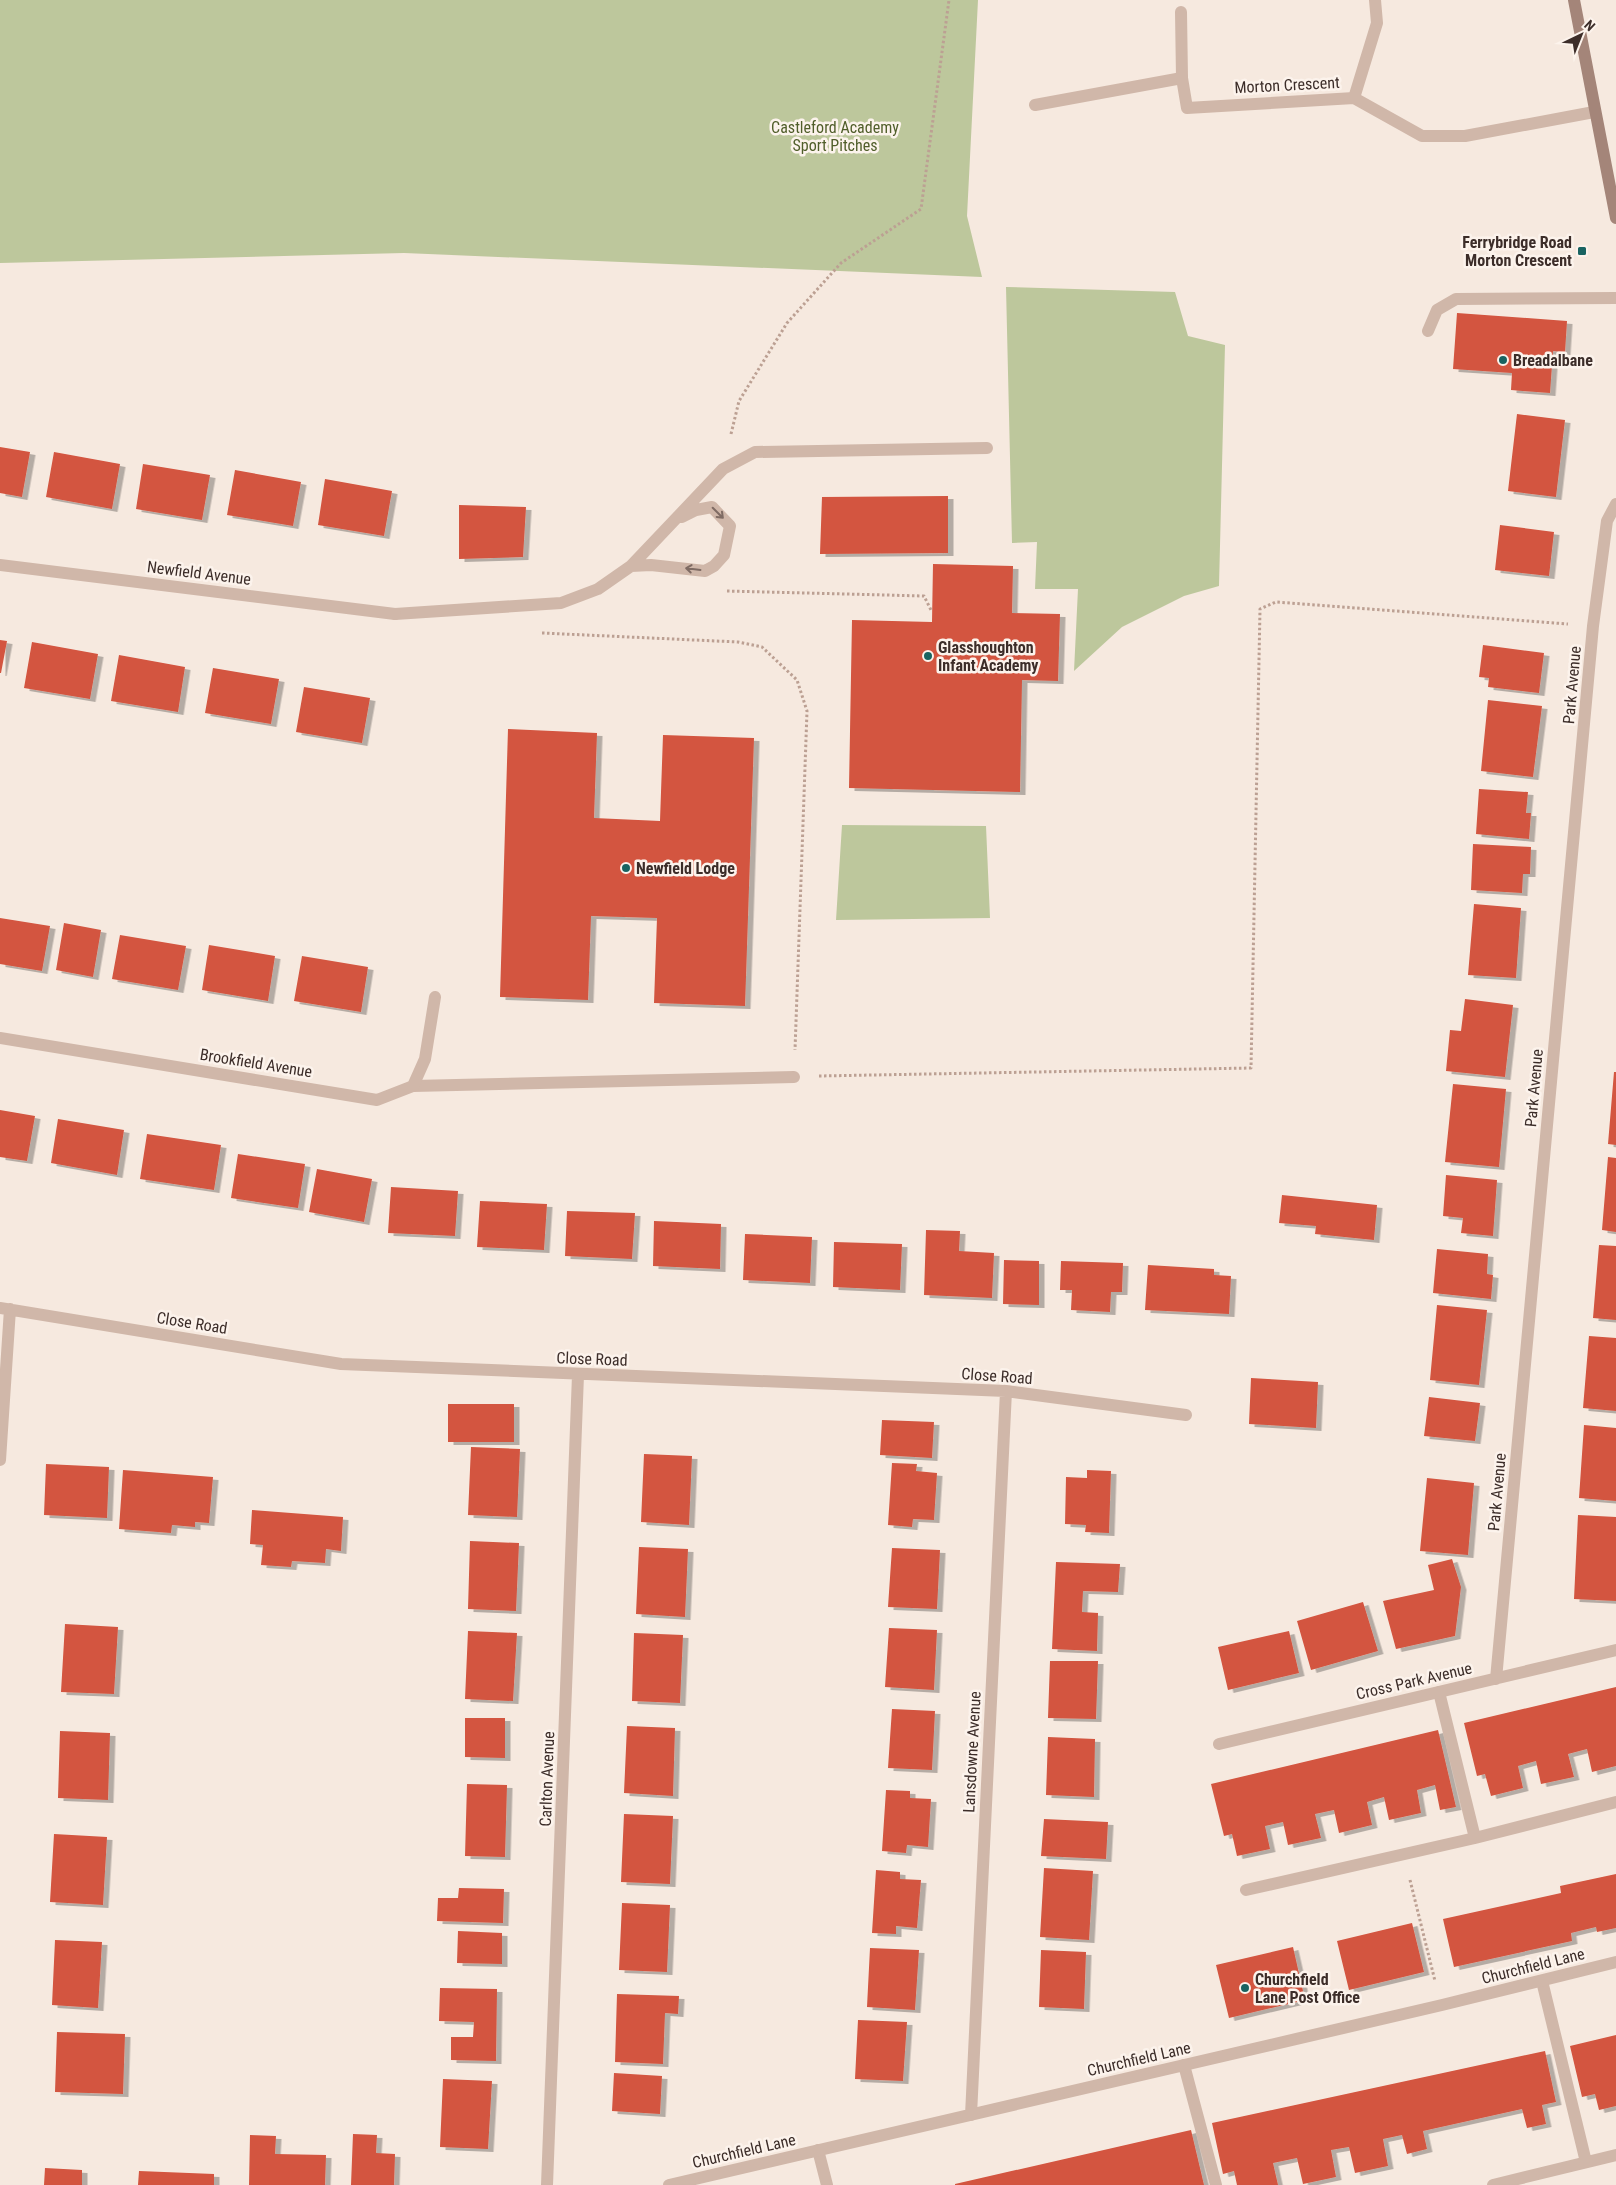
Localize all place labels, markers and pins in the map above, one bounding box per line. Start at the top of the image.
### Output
place label: Ferrybridge Road Morton Crescent [1462,233,1572,270]
marker: Ferrybridge Road Morton Crescent [1576,245,1588,257]
place label: Breadalbane [1513,351,1593,370]
marker: Breadalbane [1497,354,1509,366]
place label: Glasshoughton Infant Academy [938,638,1038,675]
marker: Glasshoughton Infant Academy [922,650,934,662]
place label: Newfield Lodge [636,859,735,878]
marker: Newfield Lodge [620,862,632,874]
place label: Churchfield Lane Post Office [1255,1970,1360,2007]
marker: Churchfield Lane Post Office [1239,1982,1251,1994]

